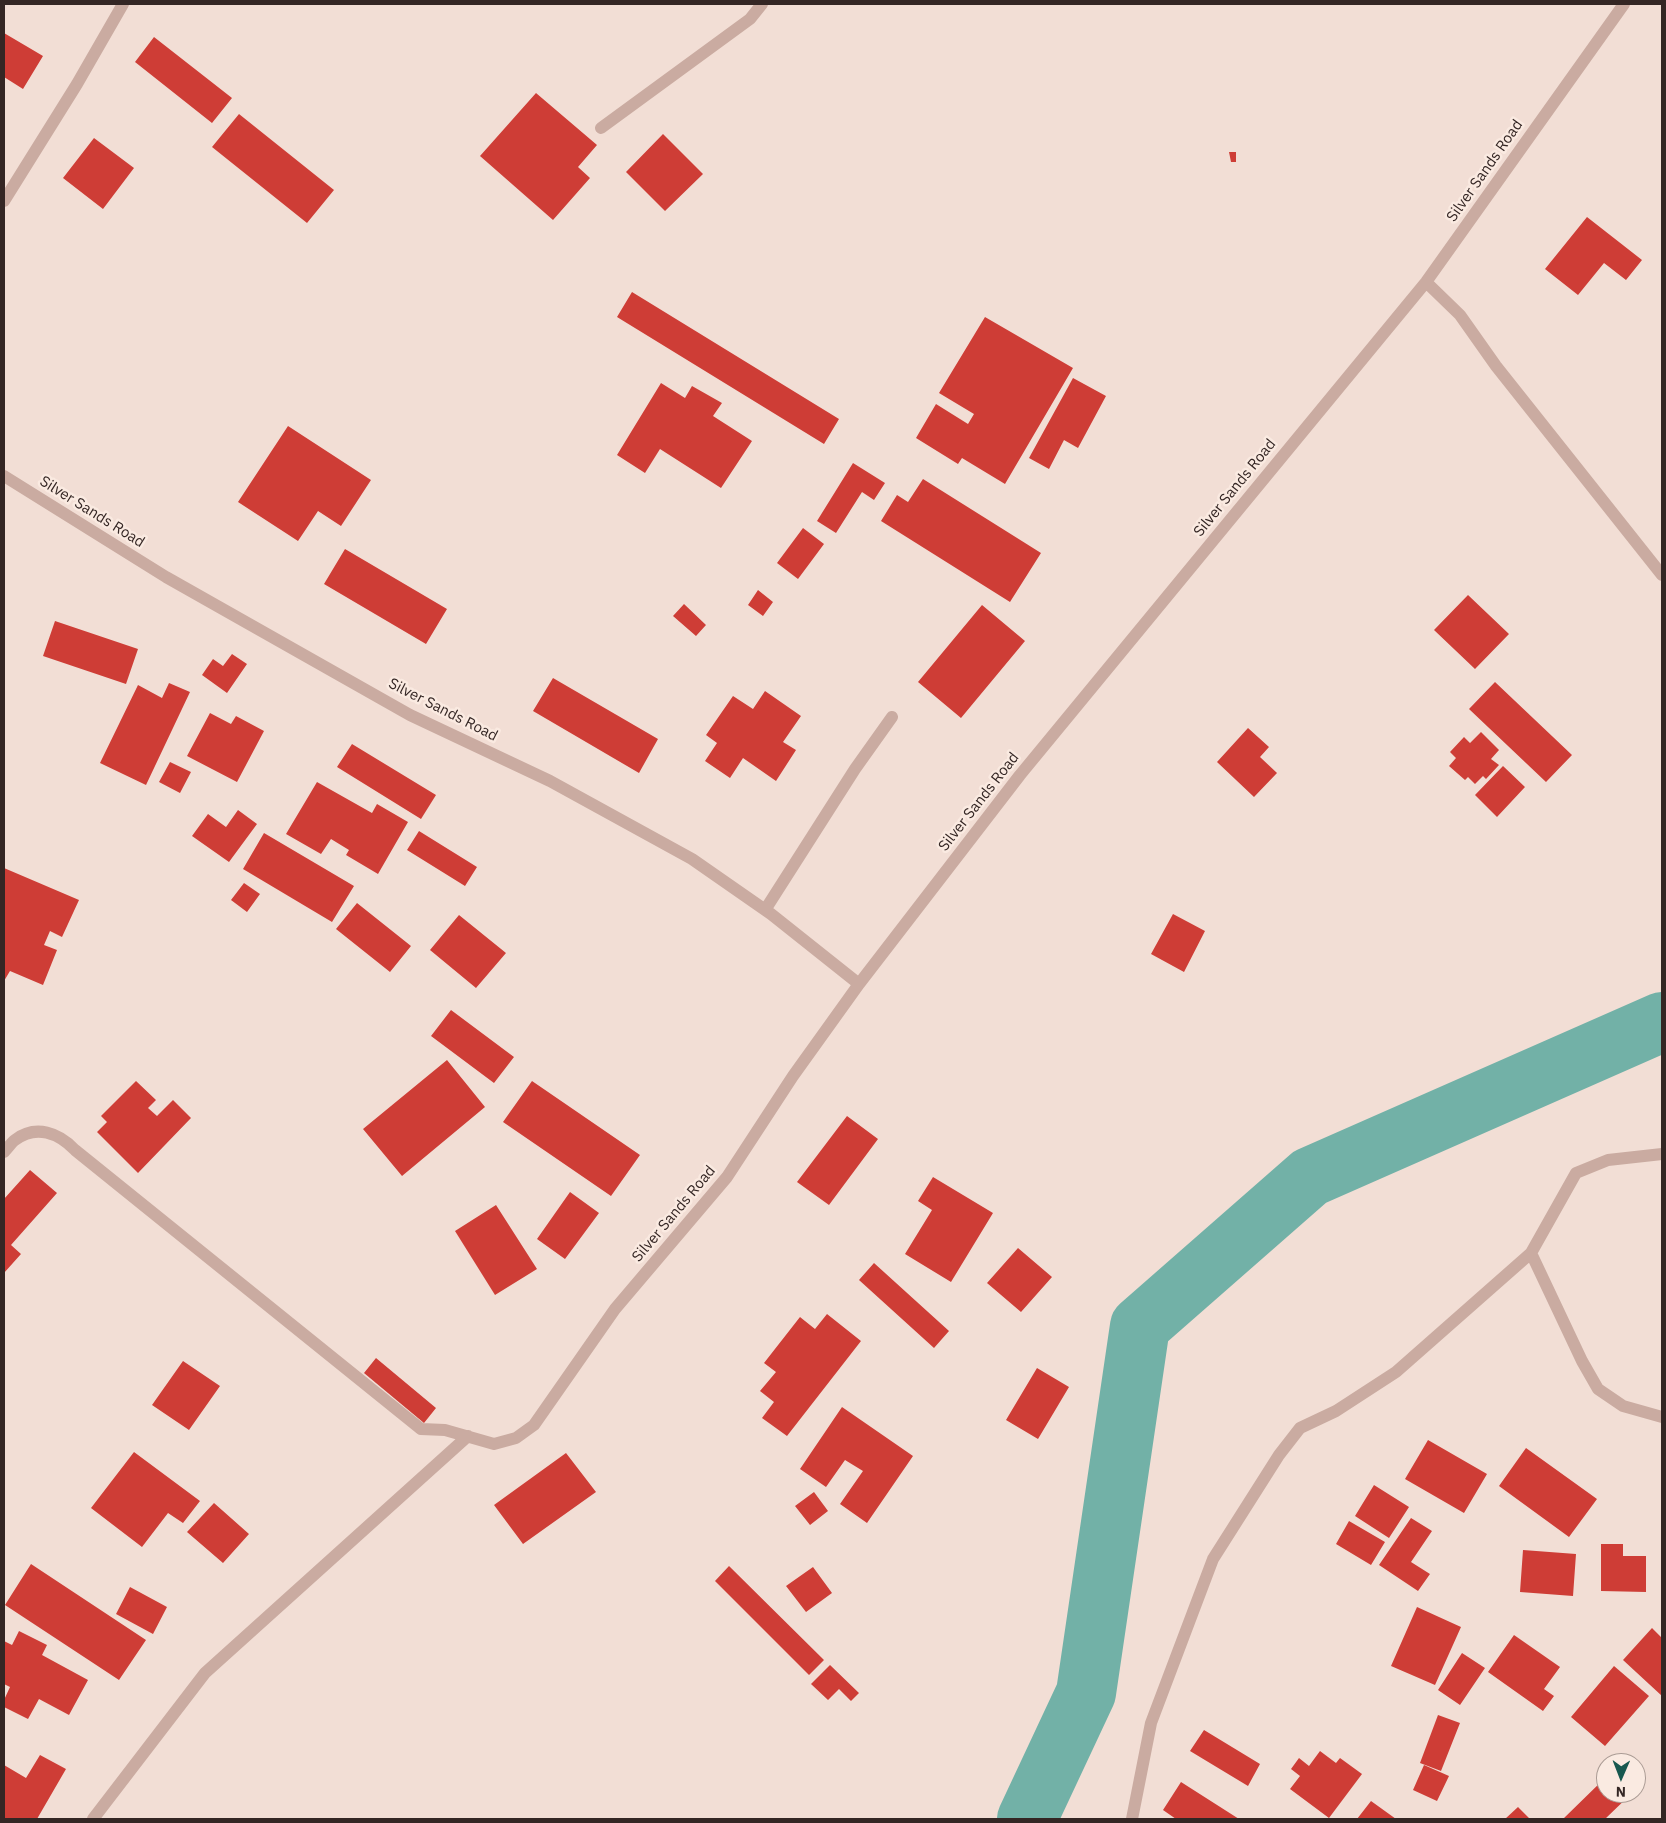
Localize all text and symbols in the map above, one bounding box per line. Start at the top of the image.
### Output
street label: Silver Sands Road [1443,117,1527,225]
street label: Silver Sands Road [1190,436,1280,540]
street label: Silver Sands Road [36,473,148,551]
street label: Silver Sands Road [385,675,501,745]
street label: Silver Sands Road [935,749,1023,855]
street label: Silver Sands Road [628,1162,720,1266]
north arrow [1596,1753,1646,1803]
text: N [1616,1783,1626,1801]

